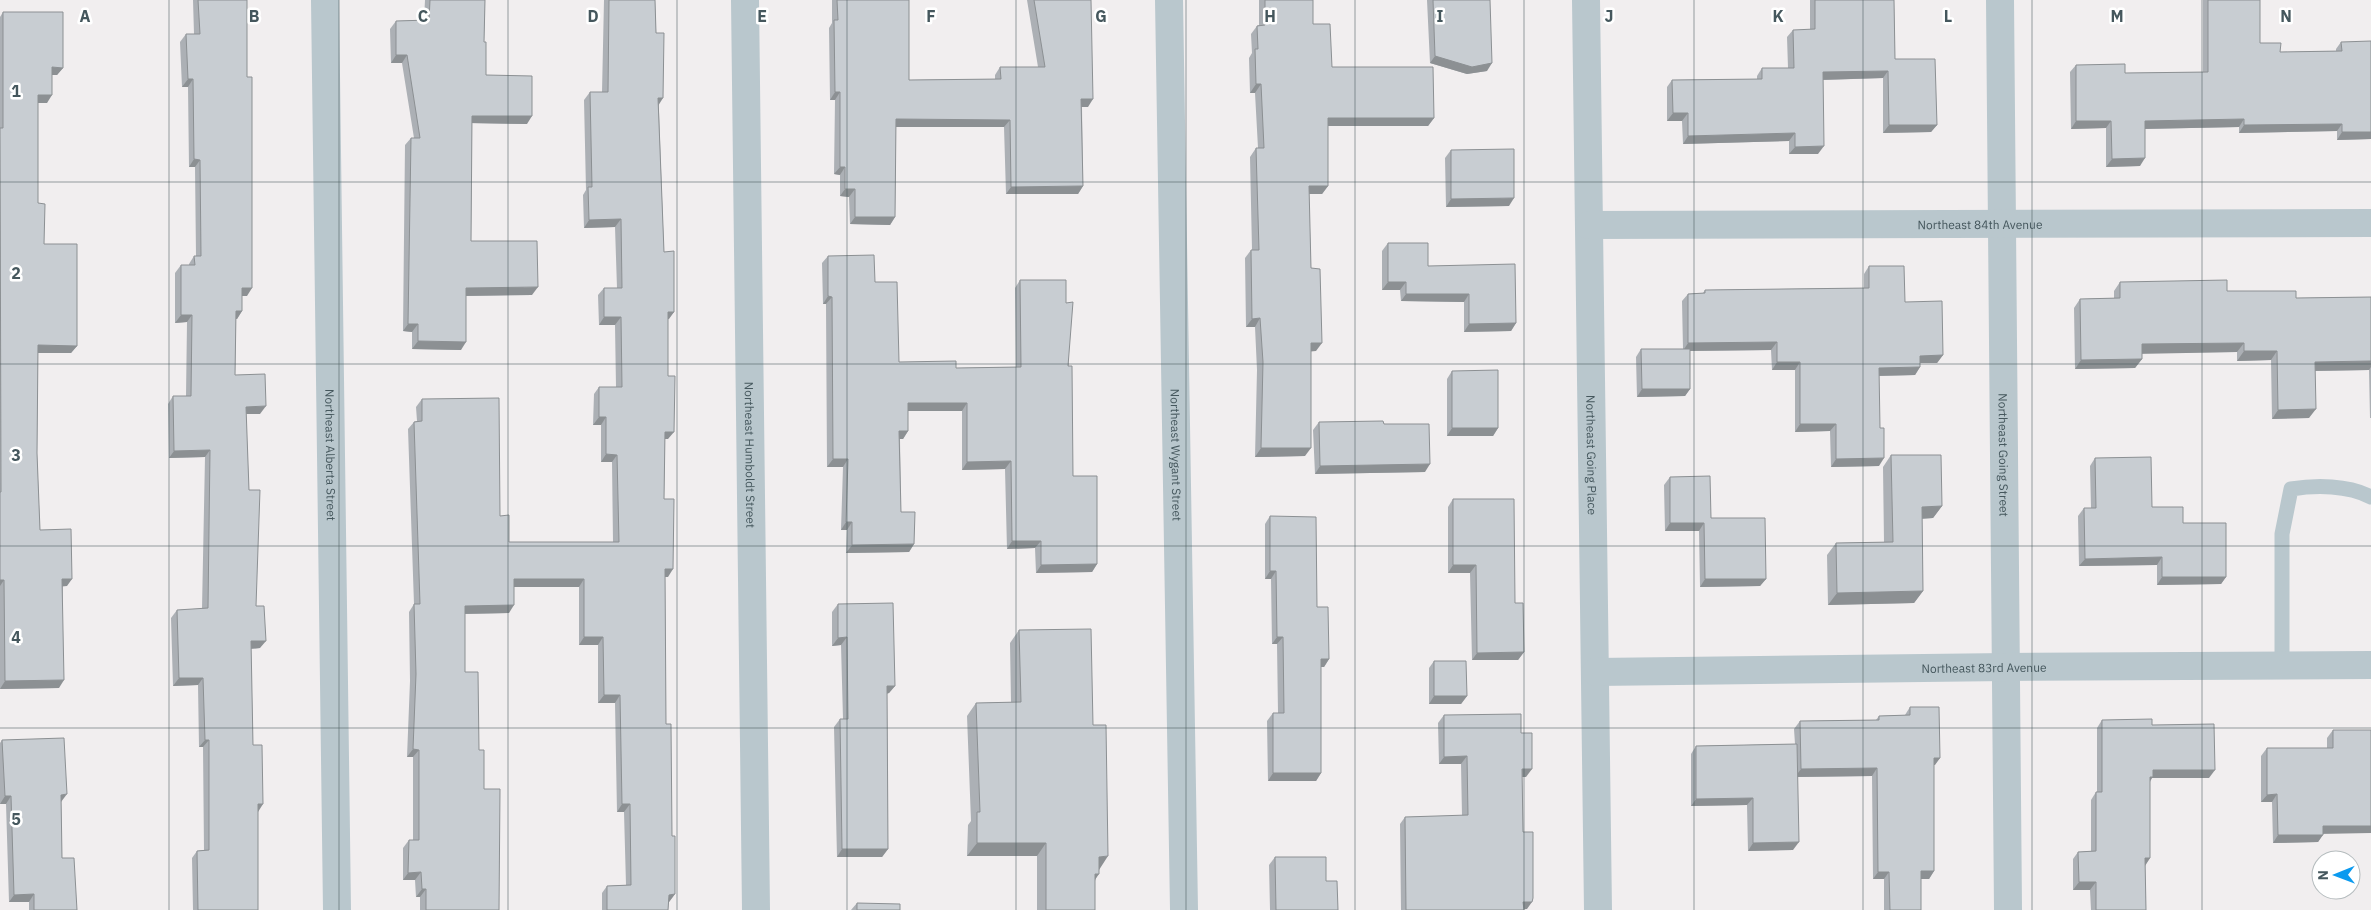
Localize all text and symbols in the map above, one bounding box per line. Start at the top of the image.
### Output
text: A [80,6,91,26]
text: B [249,6,260,26]
text: C [418,6,428,26]
text: D [587,6,599,26]
text: E [757,6,767,26]
text: F [926,6,936,26]
text: G [1095,6,1107,26]
text: H [1264,6,1276,26]
text: I [1437,6,1444,26]
text: J [1605,6,1613,26]
text: K [1772,6,1784,26]
text: L [1944,6,1952,26]
text: M [2110,6,2124,26]
text: N [2280,6,2292,26]
text: 1 [11,81,21,101]
street label: Northeast 84th Avenue [1917,216,2043,232]
text: 2 [11,263,21,283]
street label: Northeast Humboldt Street [742,382,759,528]
street label: Northeast Alberta Street [323,389,339,521]
street label: Northeast Wygant Street [1168,389,1185,521]
street label: Northeast Going Street [1996,393,2012,517]
street label: Northeast Going Place [1584,395,1600,516]
text: 3 [11,445,21,465]
text: 4 [11,627,21,647]
street label: Northeast 83rd Avenue [1921,659,2047,676]
text: 5 [11,809,21,829]
north arrow [2311,850,2361,900]
text: N [2314,870,2332,880]

